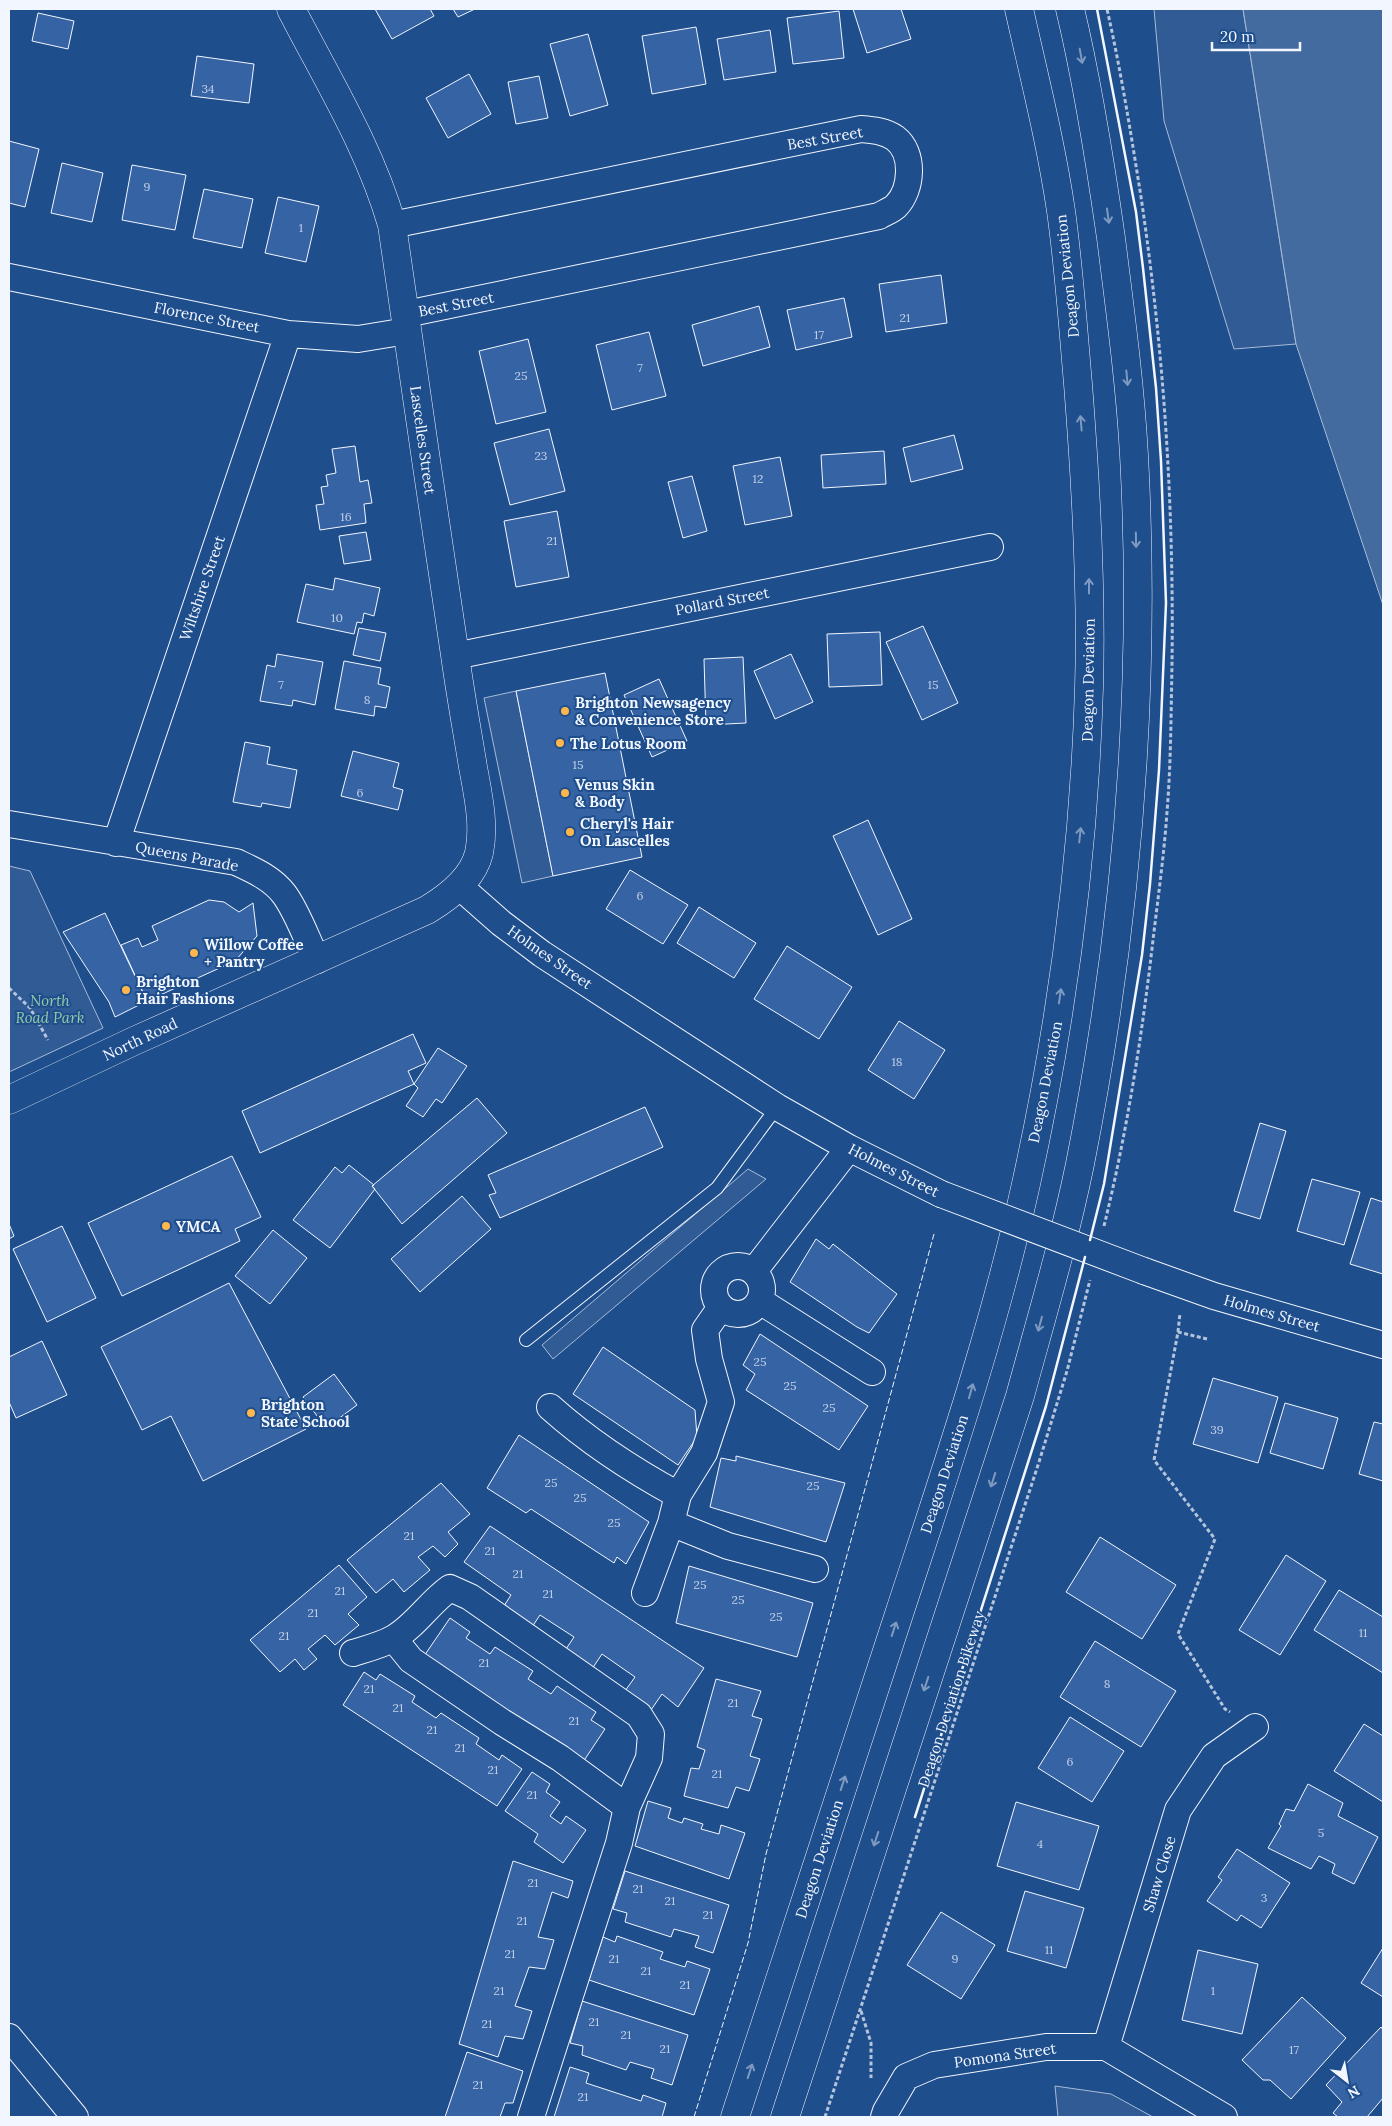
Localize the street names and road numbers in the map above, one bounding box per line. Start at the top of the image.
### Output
street label: Best Street [786,122,865,154]
street label: Deagon Deviation [1051,214,1083,338]
street label: Best Street [417,287,496,321]
street label: Florence Street [153,297,262,337]
street label: Lascelles Street [406,384,440,496]
street label: Wiltshire Street [175,533,229,643]
street label: Pollard Street [673,583,771,619]
street label: Deagon Deviation [1077,618,1099,742]
street label: Queens Parade [134,837,240,875]
street label: Holmes Street [504,921,596,993]
street label: North Road [100,1013,180,1065]
street label: Deagon Deviation [1024,1020,1066,1144]
street label: Holmes Street [845,1139,943,1201]
street label: Holmes Street [1222,1290,1322,1336]
street label: Deagon Deviation [916,1412,972,1536]
street label: Deagon Deviation Bikeway [913,1608,989,1790]
street label: Deagon Deviation [791,1797,847,1921]
street label: Shaw Close [1138,1833,1180,1915]
street label: Pomona Street [953,2038,1058,2072]

